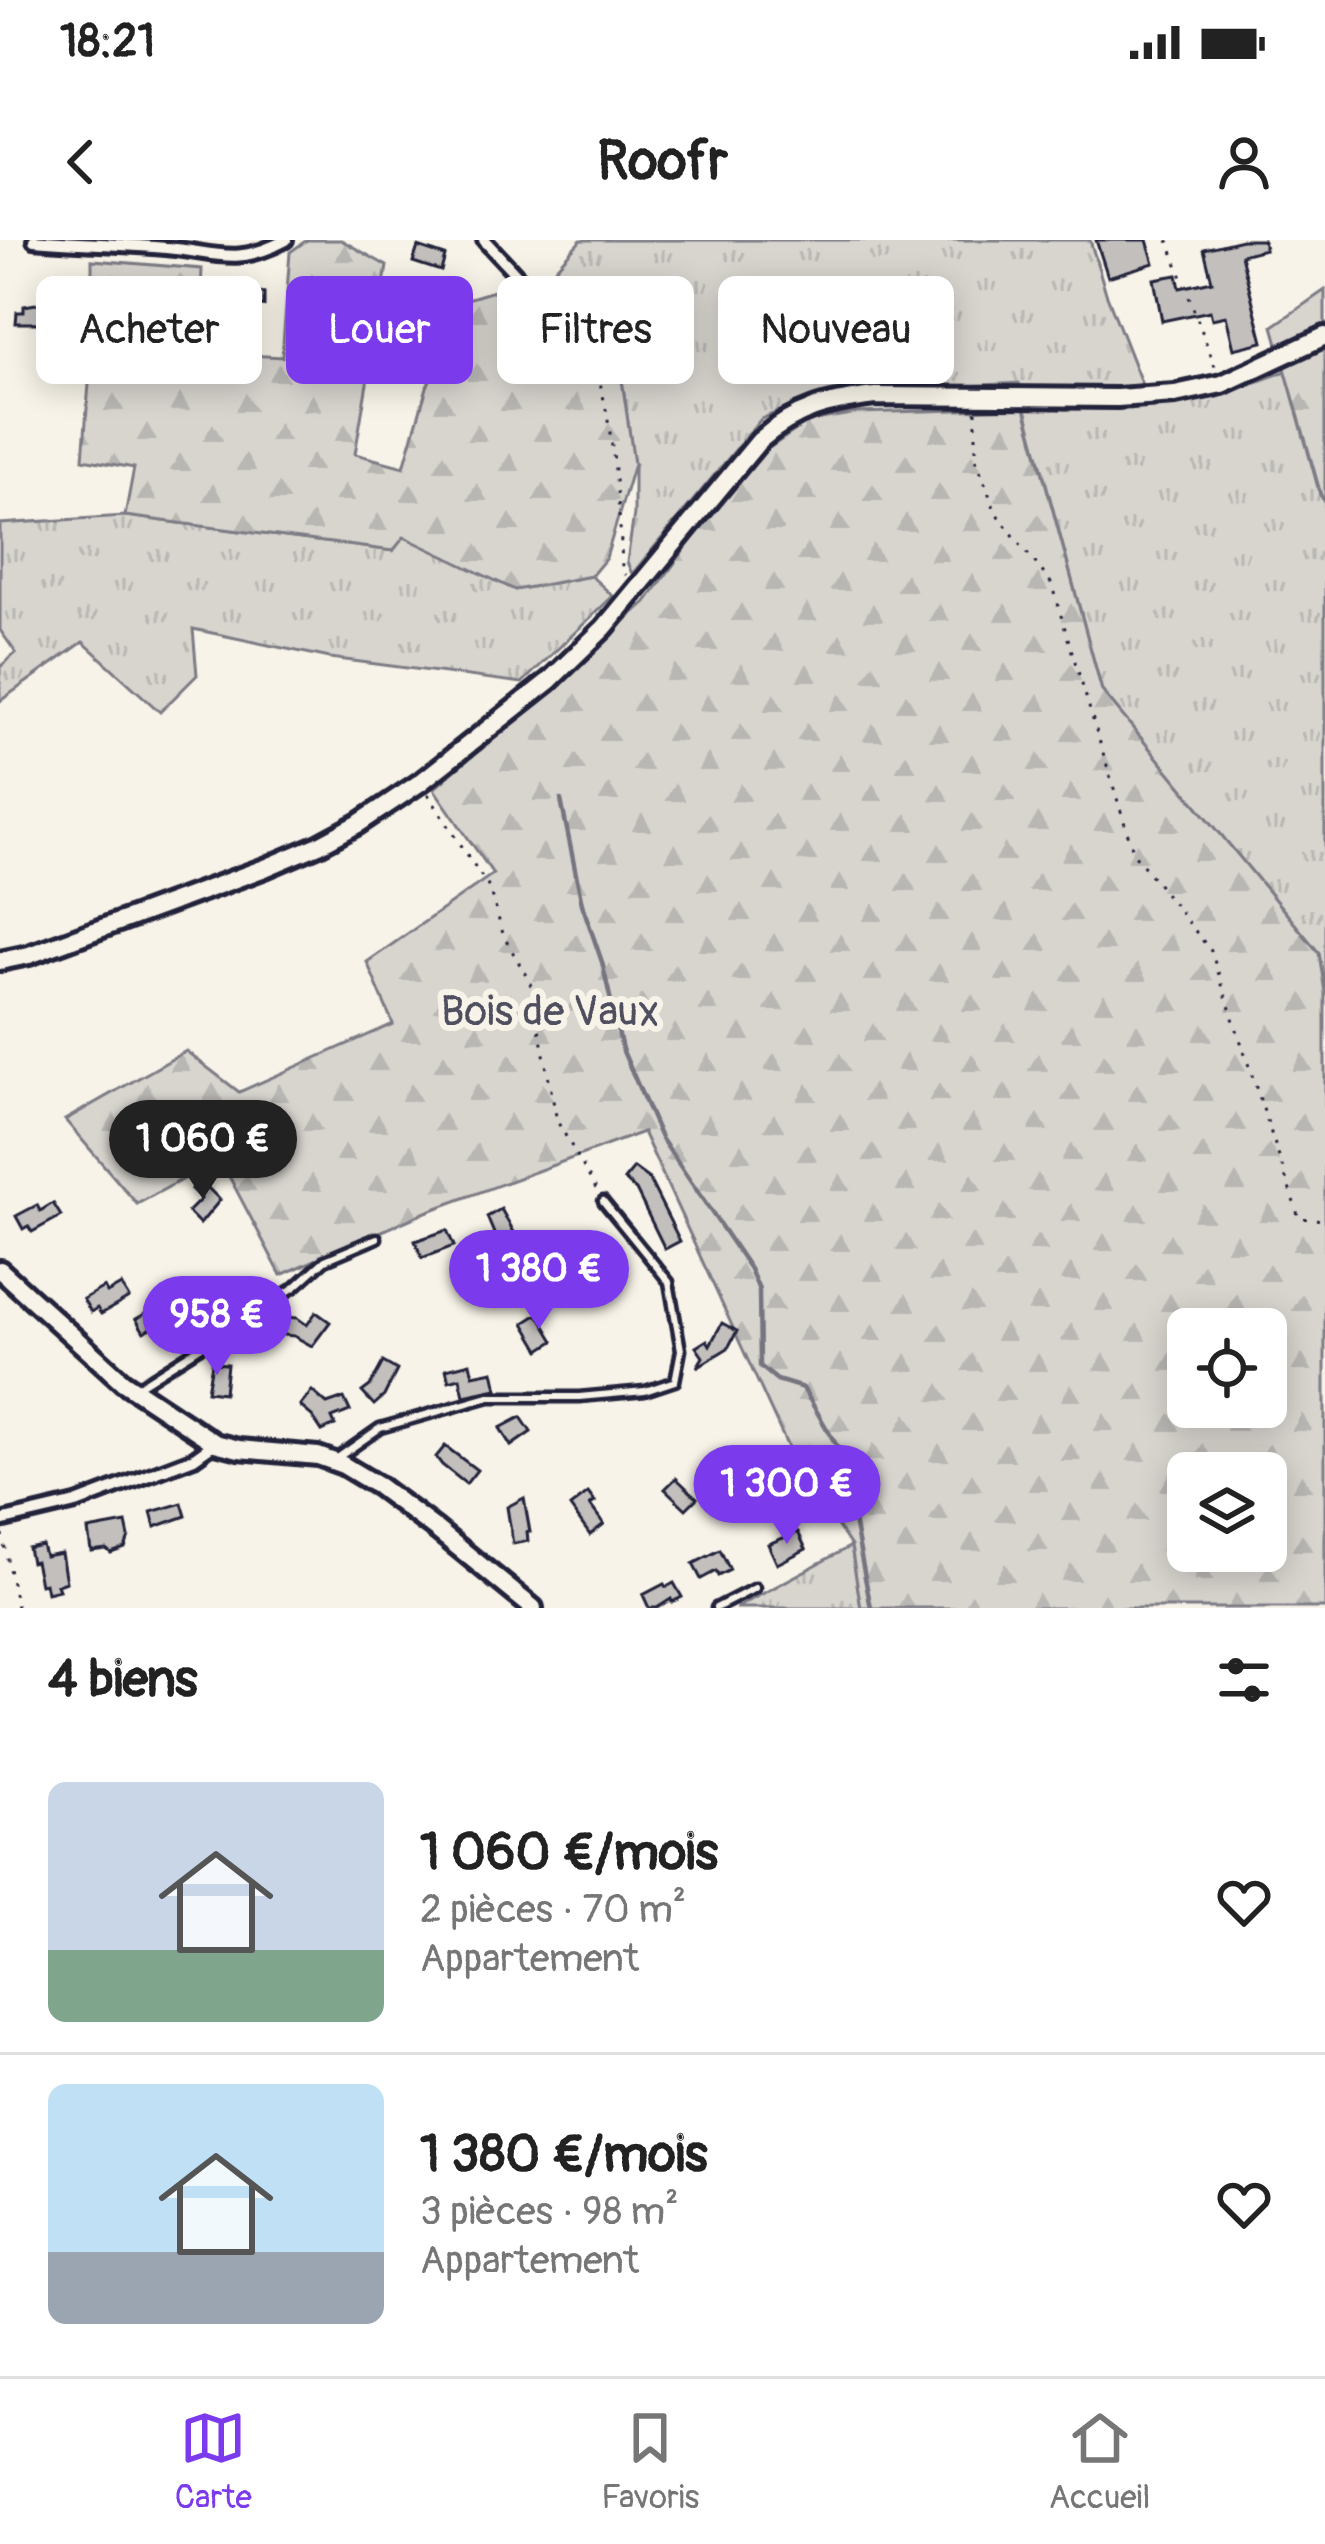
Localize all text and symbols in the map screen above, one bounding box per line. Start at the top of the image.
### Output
text: 18:21 [60,14,155,70]
text: Roofr [597,128,728,196]
icon: back [48,129,114,195]
icon: person [1211,129,1277,195]
chip: Acheter [36,276,262,384]
chip: Louer [286,276,473,384]
chip: Filtres [497,276,694,384]
chip: Nouveau [718,276,954,384]
park label: Bois de Vaux [441,986,659,1038]
pin: 1 060 € [92,1100,314,1202]
text: 1 060 € [136,1114,270,1163]
pin: 1 380 € [428,1230,650,1332]
text: 1 380 € [476,1244,602,1293]
pin: 958 € [133,1276,301,1378]
text: 958 € [169,1290,265,1339]
map controls [1167,1308,1287,1572]
button: locate [1167,1308,1287,1428]
pin: 1 300 € [676,1445,898,1547]
button: layers [1167,1452,1287,1572]
text: 1 300 € [721,1459,853,1508]
icon: filters [1211,1647,1277,1713]
text: 4 biens [48,1648,198,1712]
text: 1 060 €/mois [420,1821,718,1885]
icon: home [144,1830,288,1974]
icon: heart [1211,1869,1277,1935]
text: 2 pièces · 70 m² [420,1885,686,1934]
text: Appartement [420,1934,639,1983]
text: 1 380 €/mois [420,2123,708,2187]
icon: home [144,2132,288,2276]
icon: heart [1211,2171,1277,2237]
text: 3 pièces · 98 m² [420,2187,679,2236]
text: Appartement [420,2236,639,2285]
tab: Carte [175,2405,252,2518]
tab: Favoris [601,2405,699,2518]
tab: Accueil [1049,2405,1150,2518]

